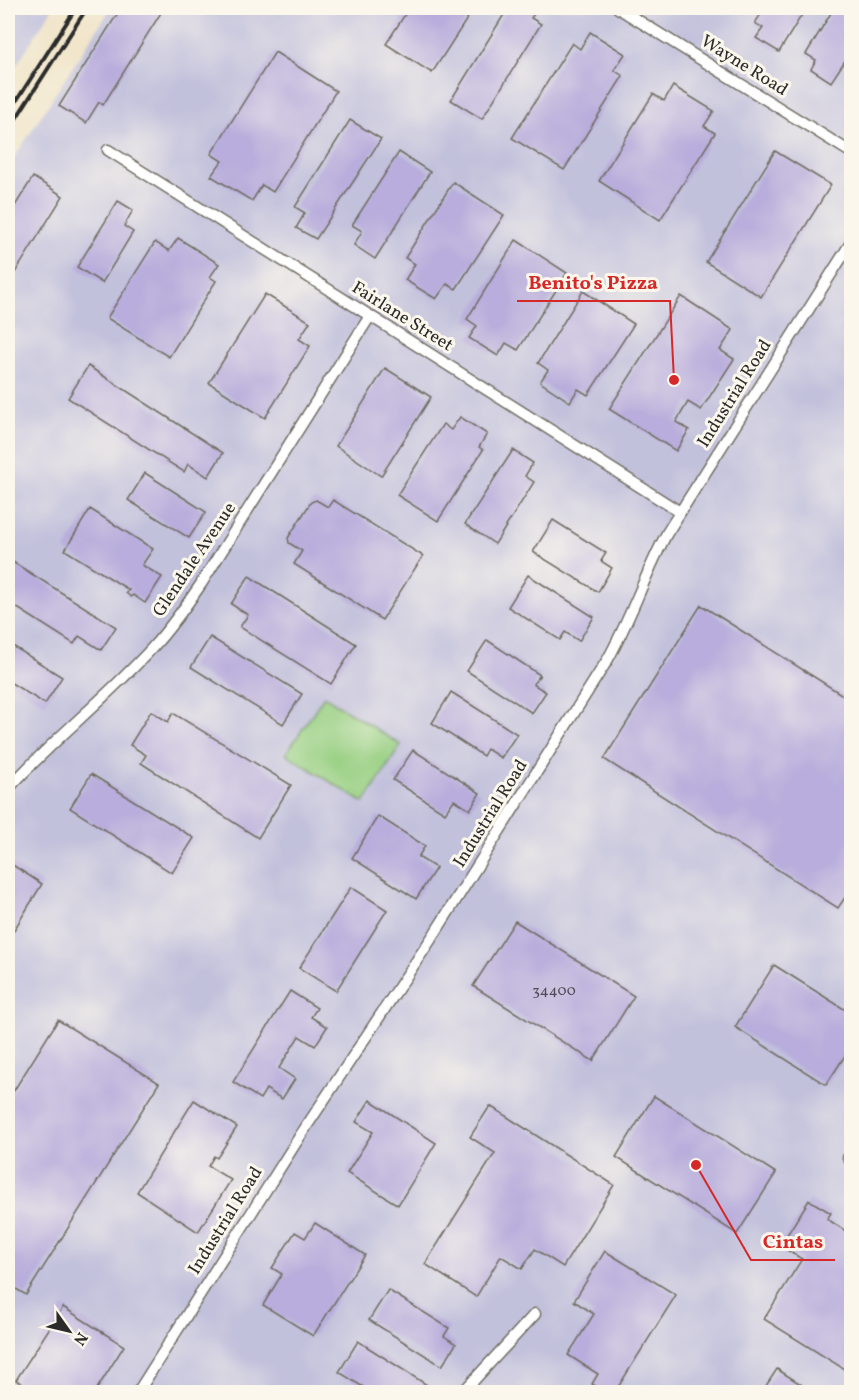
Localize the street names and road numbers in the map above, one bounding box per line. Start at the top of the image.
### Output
street label: Wayne Road [696,29,792,103]
street label: Fairlane Street [346,276,458,358]
street label: Industrial Road [692,335,778,453]
street label: Glendale Avenue [147,498,243,622]
street label: Industrial Road [448,755,534,873]
street label: Industrial Road [183,1162,269,1280]

